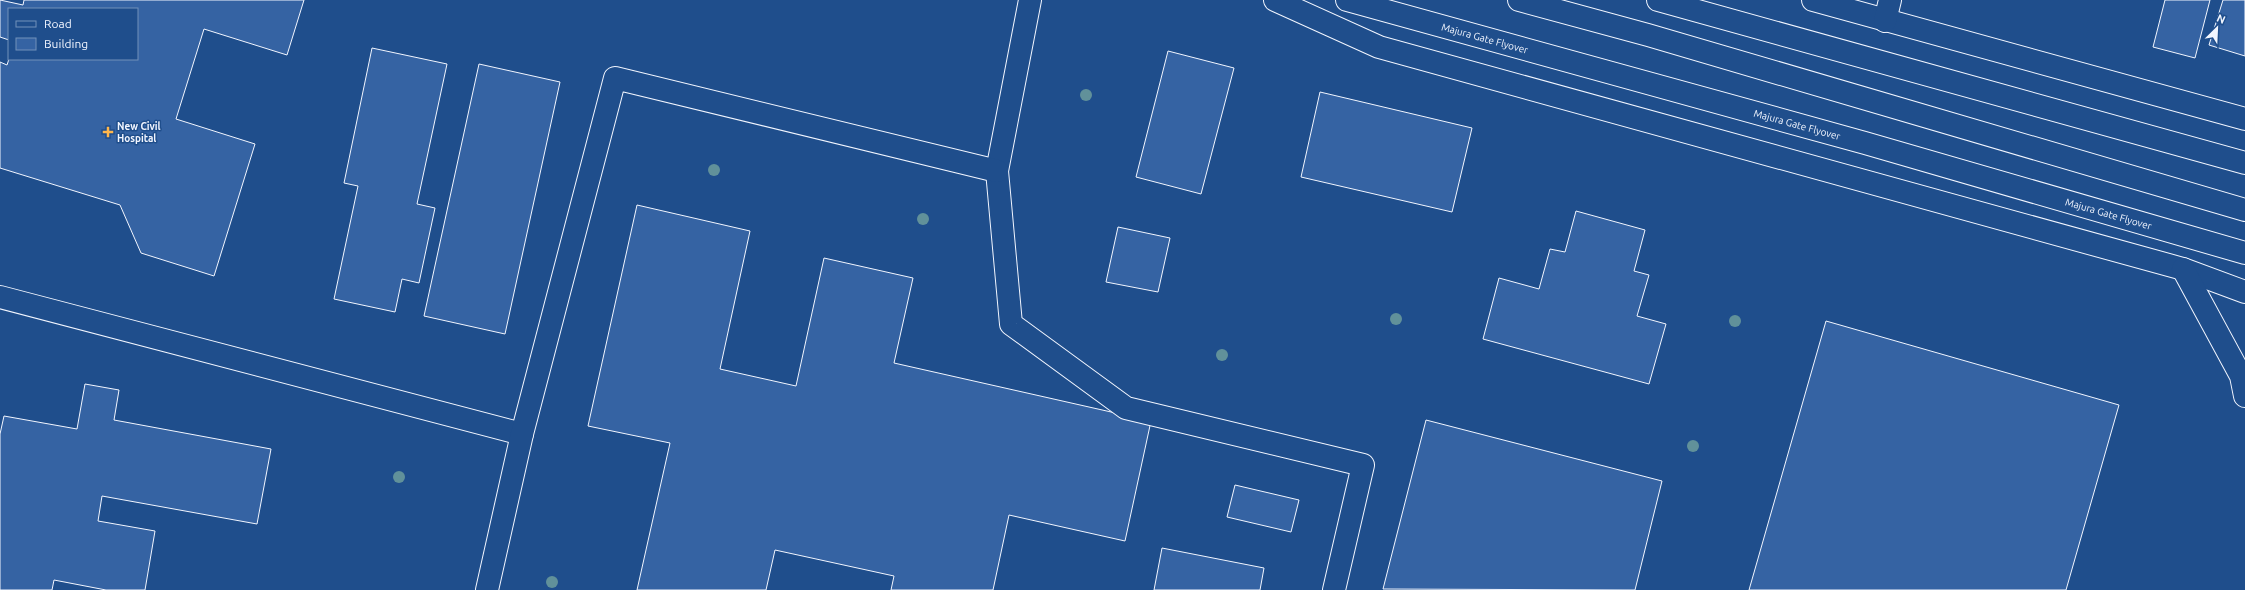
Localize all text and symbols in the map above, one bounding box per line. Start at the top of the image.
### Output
legend [8,8,138,60]
north arrow [2197,8,2237,48]
text: N [2215,12,2227,26]
text: Road [44,17,72,30]
street label: Majura Gate Flyover [1440,21,1530,55]
text: Building [44,37,88,50]
street label: Majura Gate Flyover [1753,107,1842,142]
place label: New Civil Hospital [117,121,161,144]
marker: New Civil Hospital [102,126,114,138]
street label: Majura Gate Flyover [2064,196,2153,231]

